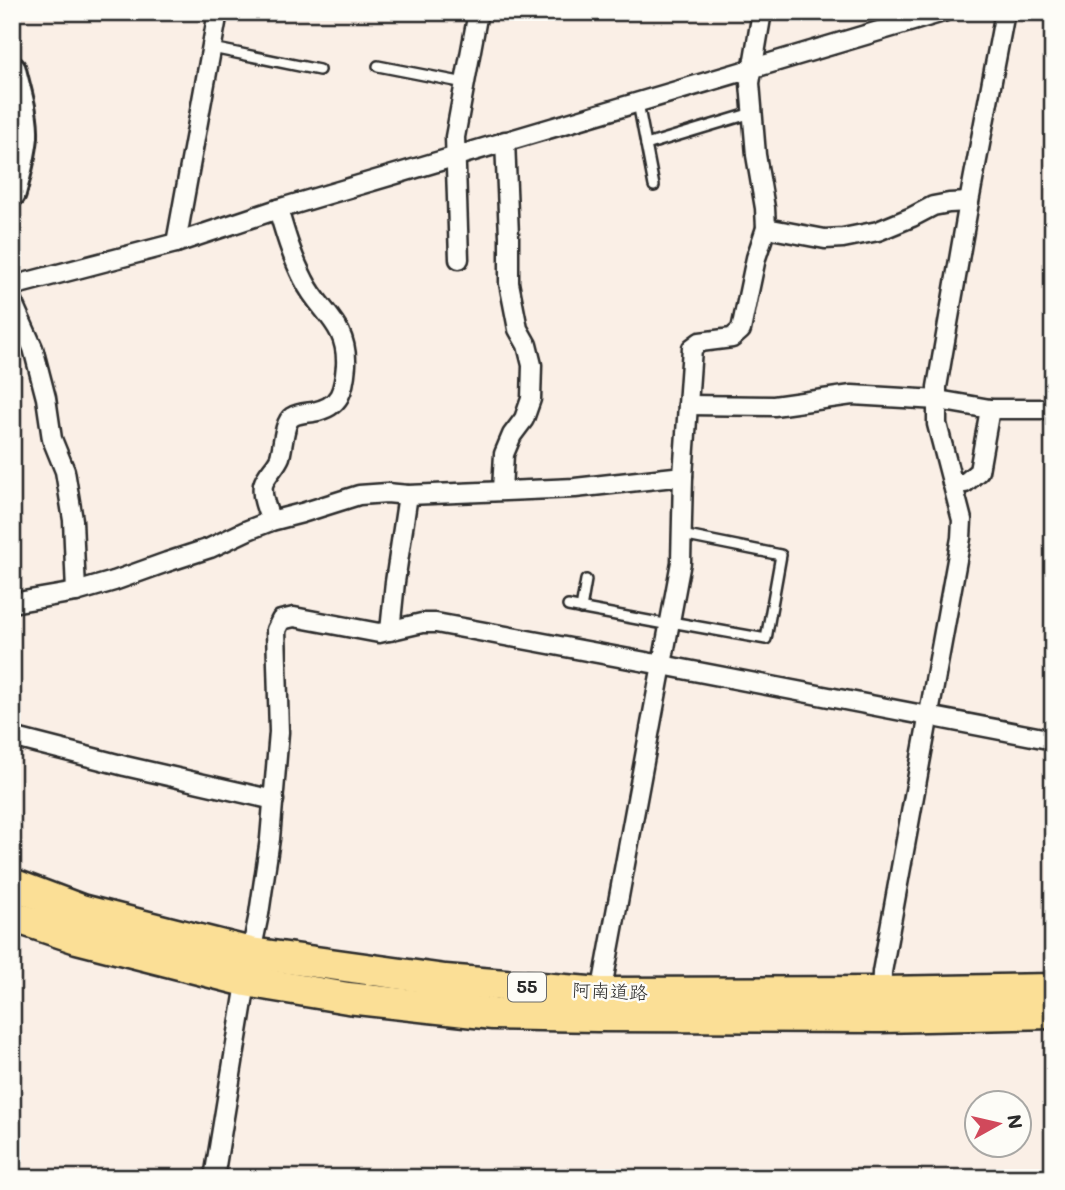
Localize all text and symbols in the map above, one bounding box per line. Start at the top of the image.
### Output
road number: 55 [508,972,546,1002]
street label: 阿南道路 [572,977,648,1004]
north arrow [964,1088,1034,1158]
text: N [1002,1113,1029,1130]

